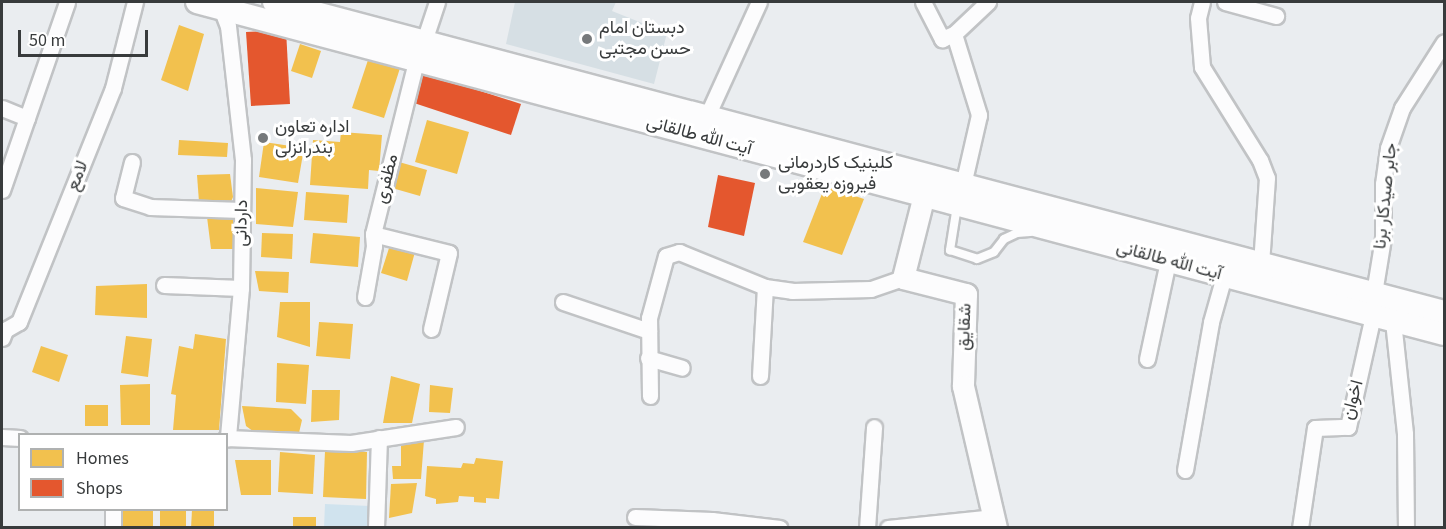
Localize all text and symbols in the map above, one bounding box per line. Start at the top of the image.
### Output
scale bar [21,18,152,56]
place label: دبستان امام حسن مجتبی [599,18,691,60]
text: 50 m [29,28,65,53]
marker: دبستان امام حسن مجتبی [580,32,594,46]
street label: آیت الله طالقانی [644,112,754,160]
place label: اداره تعاون بندرانزلی [275,117,349,160]
marker: اداره تعاون بندرانزلی [256,131,270,145]
street label: جابر صیدکار برنا [1370,142,1402,250]
street label: مظفری [370,152,404,206]
place label: کلینیک کاردرمانی فیروزه یعقوبی [778,153,893,195]
street label: لامع [62,158,94,194]
marker: کلینیک کاردرمانی فیروزه یعقوبی [756,165,774,183]
street label: داردانی [231,199,253,247]
street label: آیت الله طالقانی [1114,237,1224,285]
street label: شقایق [953,303,977,351]
street label: اخوان [1337,378,1369,422]
legend [18,433,228,511]
text: Homes [76,446,129,471]
text: Shops [76,476,123,501]

